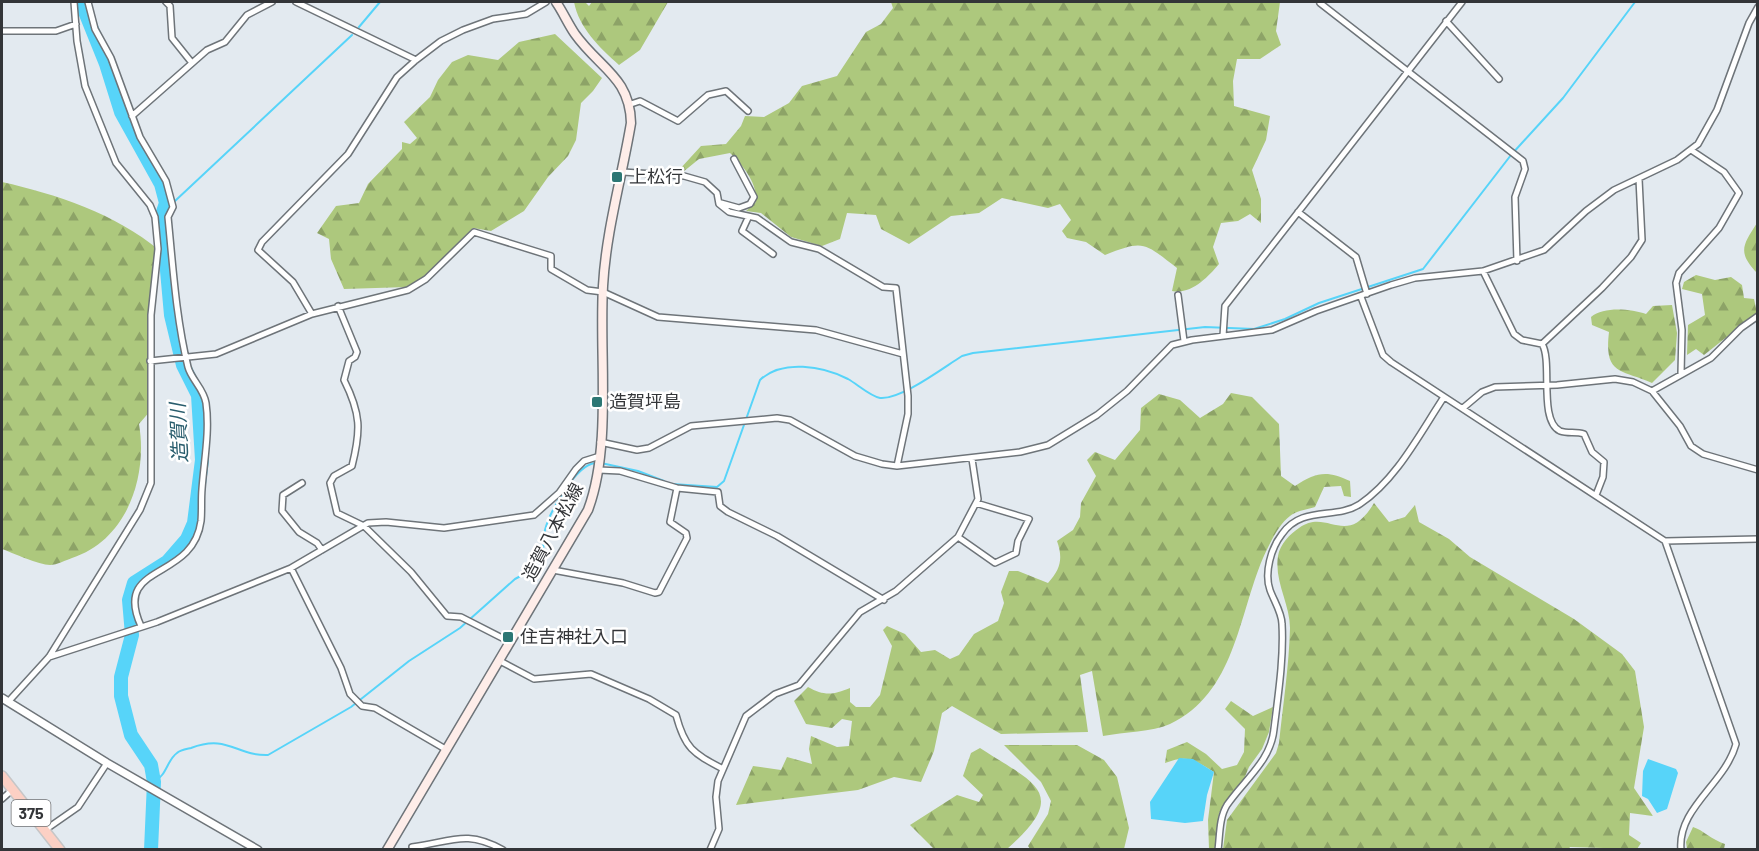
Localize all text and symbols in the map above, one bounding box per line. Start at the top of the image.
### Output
place label: 上松行 [629,165,683,187]
marker: 上松行 [610,170,624,184]
place label: 造賀坪島 [609,390,681,412]
marker: 造賀坪島 [590,395,604,409]
water label: 造賀川 [164,400,192,464]
street label: 造賀八本松線 [517,479,587,584]
place label: 住吉神社入口 [520,625,628,647]
marker: 住吉神社入口 [501,630,515,644]
road number: 375 [12,800,51,826]

